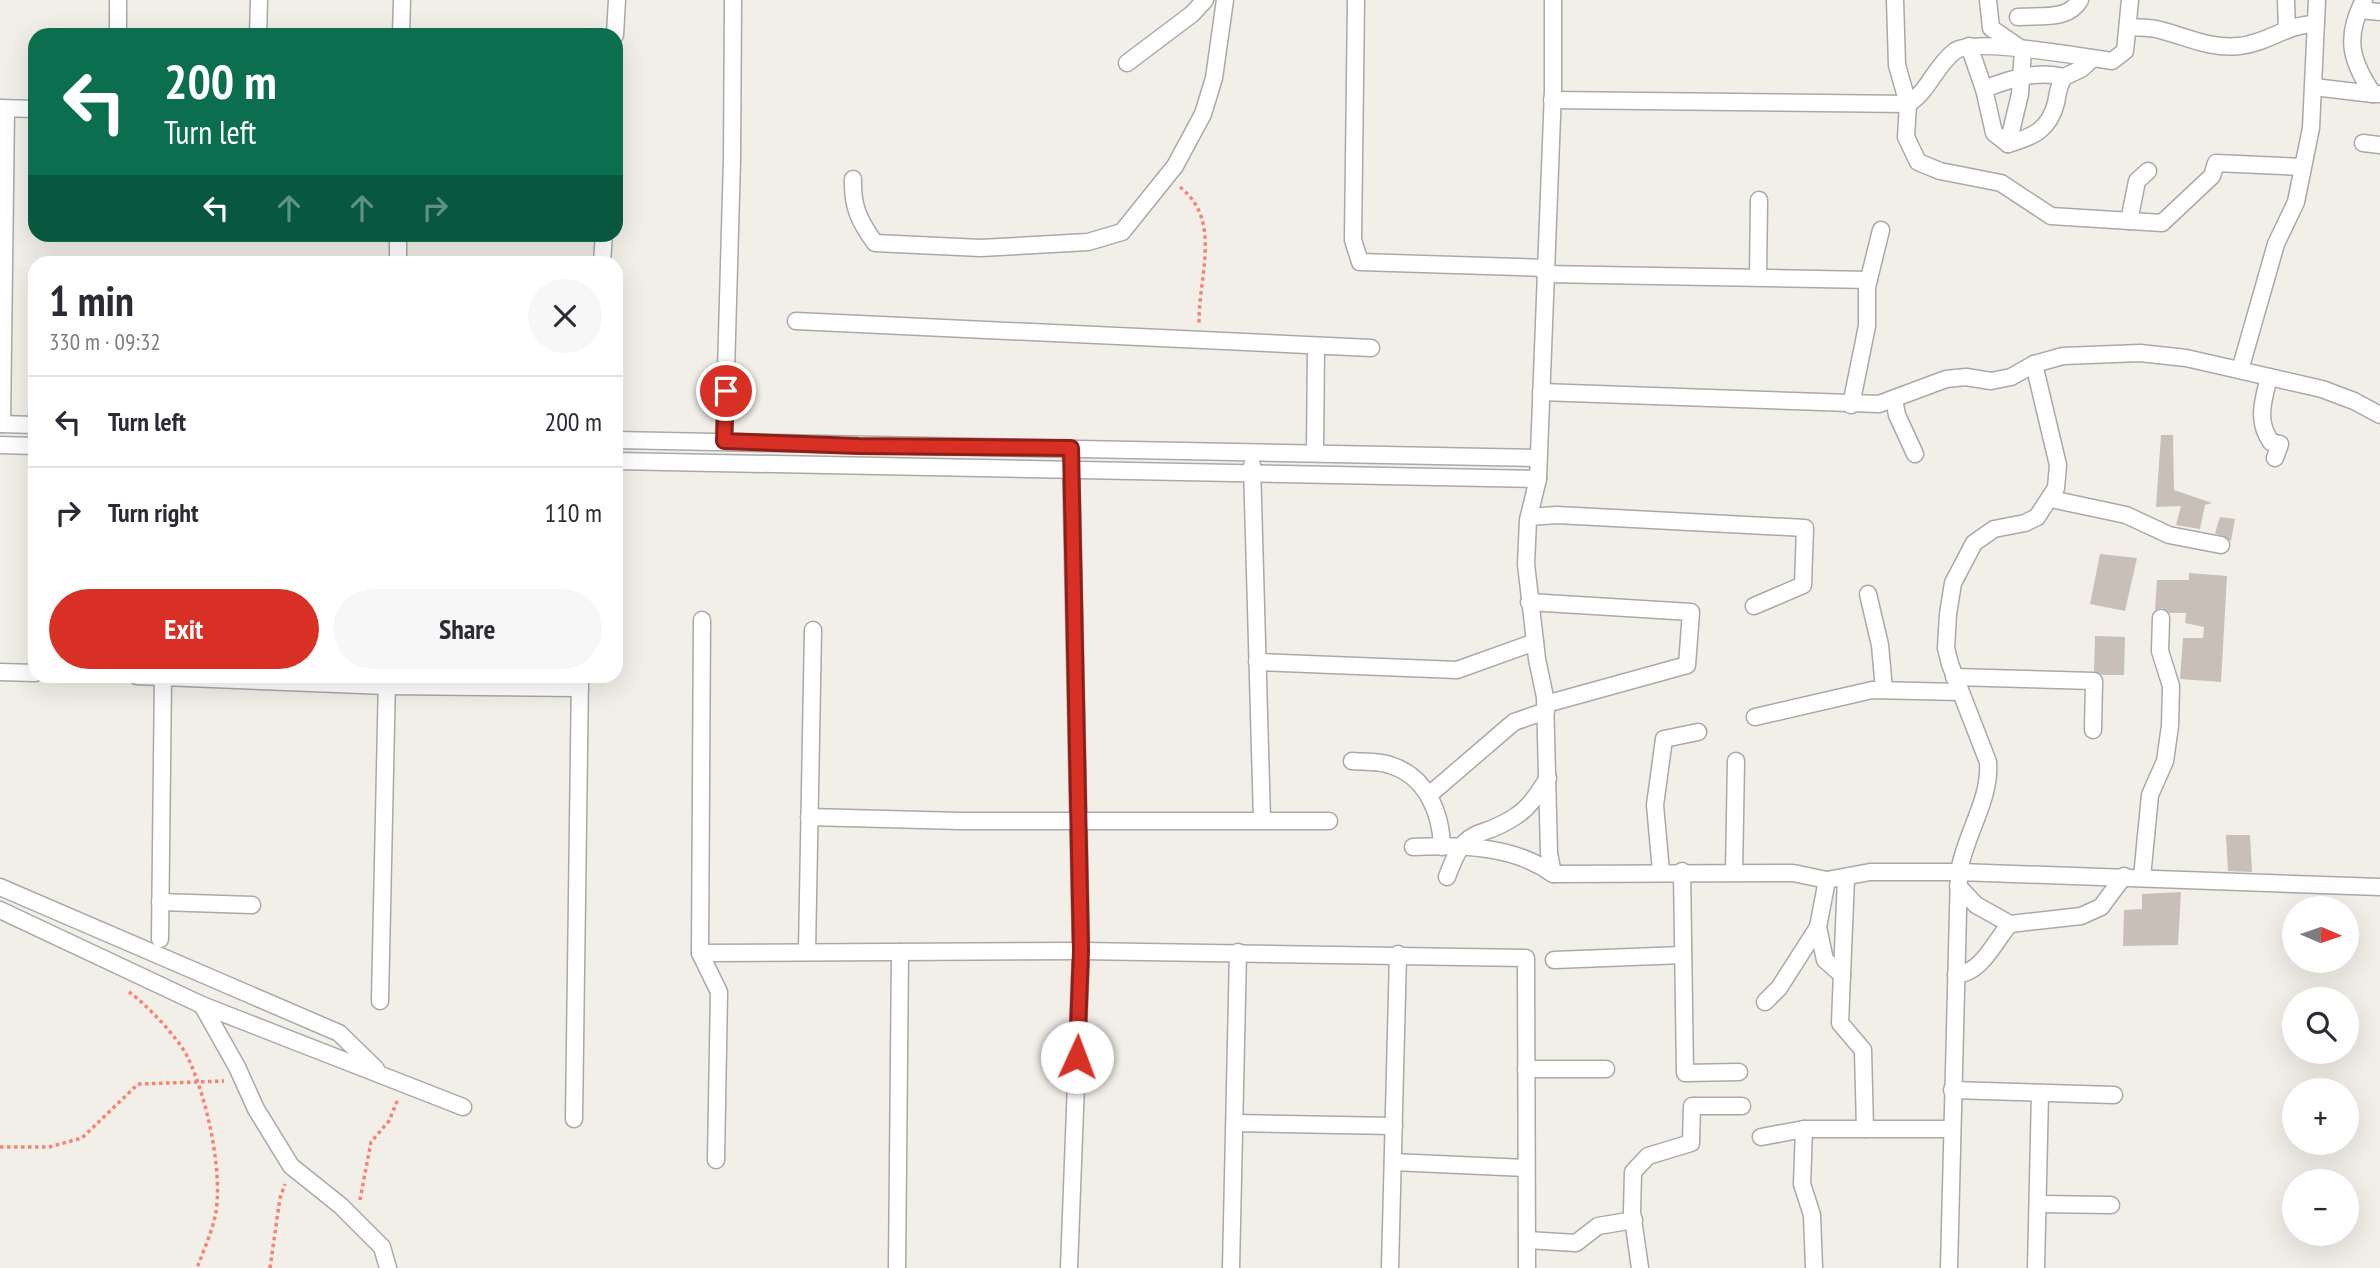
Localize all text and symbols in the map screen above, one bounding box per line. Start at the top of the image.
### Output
text: 200 m [164,49,277,113]
icon: left [49,56,140,147]
text: Turn left [164,111,256,153]
icon: left [197,189,235,227]
icon: ahead [270,189,308,227]
icon: ahead [343,189,381,227]
icon: right [416,189,454,227]
text: 1 min [49,273,134,328]
button: close [528,279,602,353]
text: 330 m · 09:32 [49,327,161,356]
pin [696,361,756,421]
icon: arrive [707,372,745,410]
icon: left [49,403,87,441]
text: Turn left [108,405,186,438]
text: 200 m [544,405,602,438]
icon: right [49,494,87,532]
text: Turn right [108,496,199,529]
text: 110 m [544,496,602,529]
button: Exit [49,589,319,669]
button: Share [333,589,602,669]
north arrow [2282,896,2359,973]
map controls [2282,896,2359,1246]
button: search [2282,987,2359,1064]
position arrow [1040,1020,1114,1094]
button: + [2282,1078,2359,1155]
button: − [2282,1169,2359,1246]

